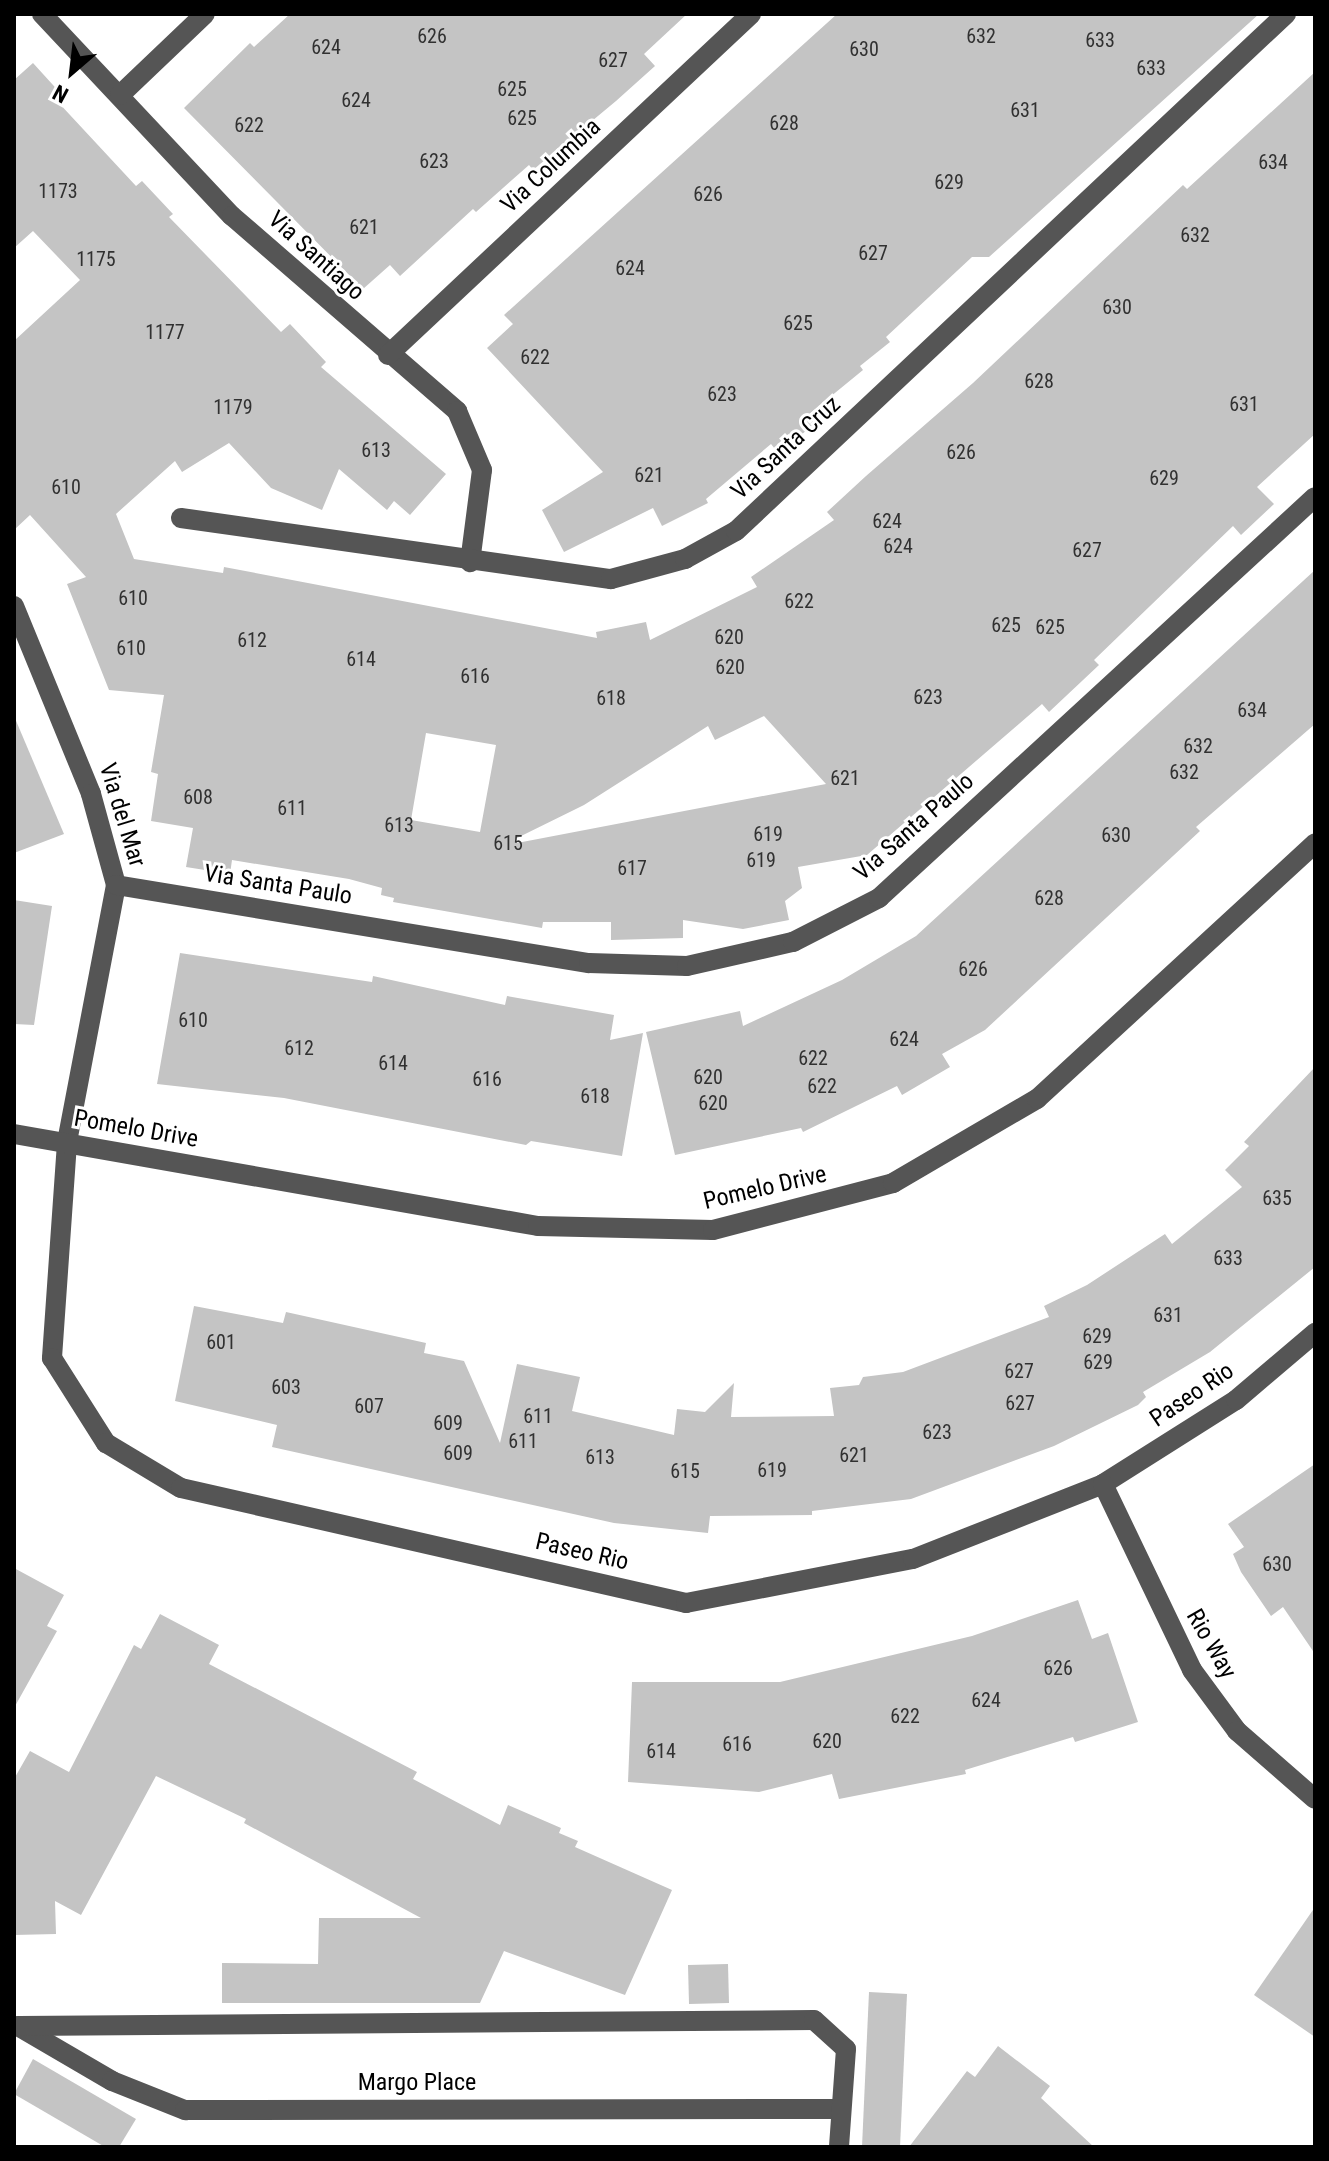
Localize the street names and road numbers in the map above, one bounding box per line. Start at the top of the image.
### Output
street label: Via Columbia [495,113,607,219]
street label: Via Santiago [262,205,370,307]
street label: Via Santa Cruz [725,390,847,506]
street label: Via del Mar [93,760,151,870]
street label: Via Santa Paulo [848,767,980,887]
street label: Via Santa Paulo [202,859,354,911]
street label: Pomelo Drive [72,1104,200,1154]
street label: Pomelo Drive [701,1160,829,1216]
street label: Paseo Rio [1145,1357,1239,1433]
street label: Paseo Rio [533,1527,631,1577]
street label: Rio Way [1180,1604,1242,1684]
street label: Margo Place [358,2069,476,2097]

